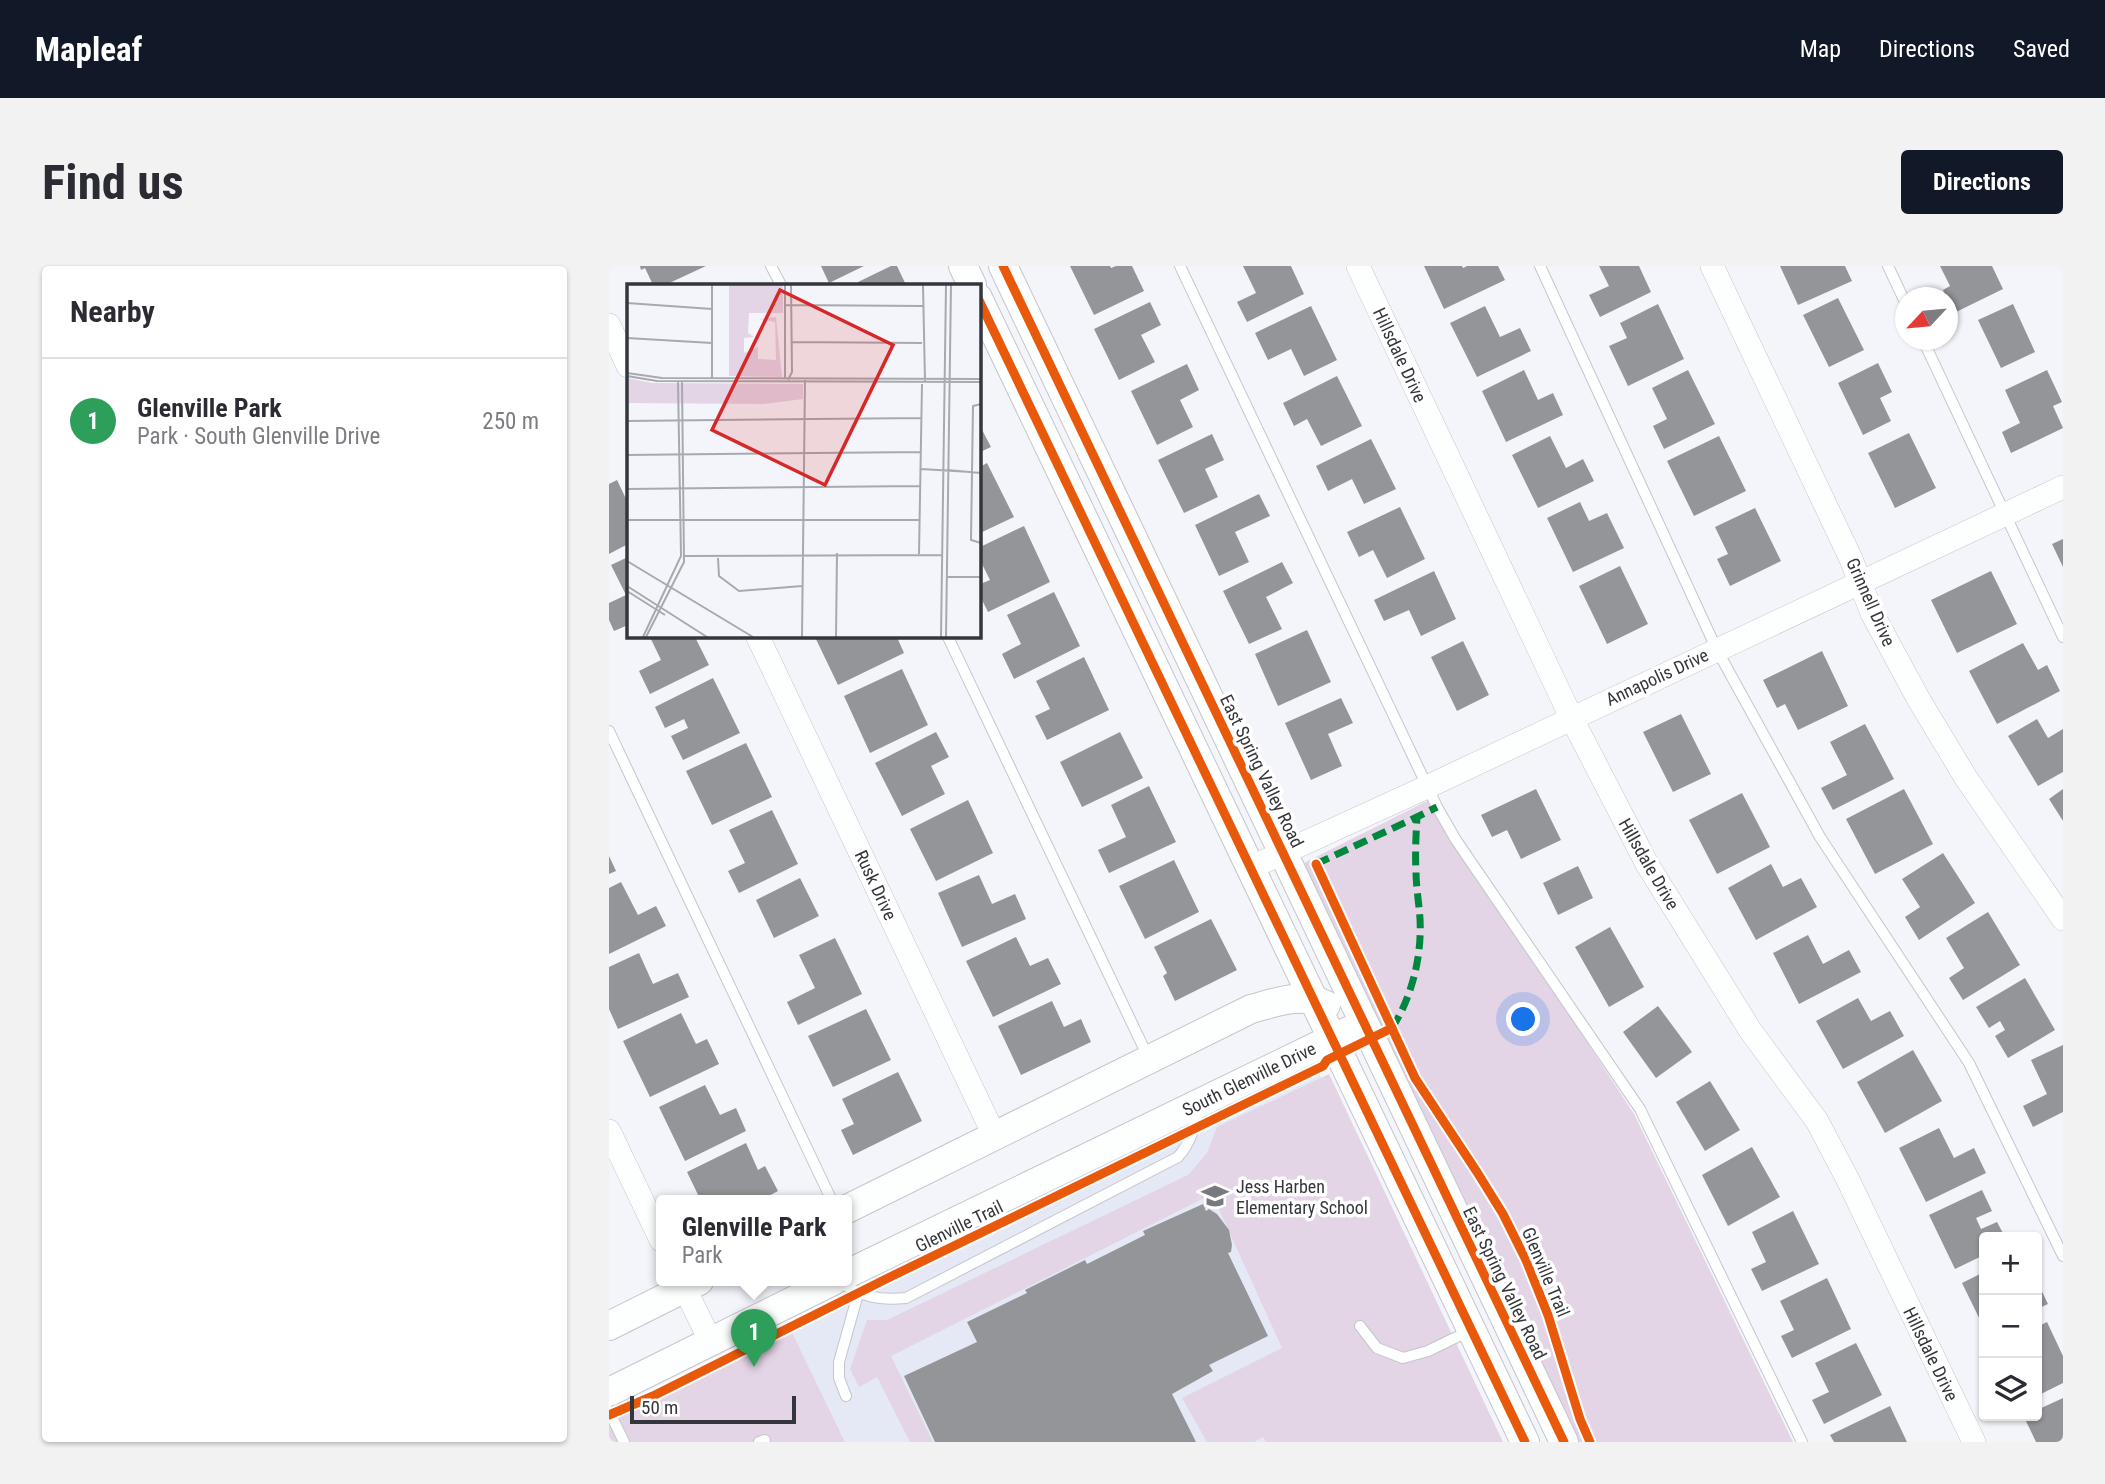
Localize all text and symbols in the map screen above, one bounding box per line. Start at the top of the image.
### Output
text: Mapleaf [35,30,142,69]
text: Map [1800,35,1841,63]
text: Directions [1879,35,1975,63]
text: Saved [2013,35,2070,63]
button: Directions [1901,150,2063,214]
text: Find us [42,154,184,211]
inset map [627,284,980,637]
north arrow [1895,287,1958,350]
text: Nearby [70,294,155,329]
street label: Hillsdale Drive [1369,304,1431,406]
text: Glenville Park [137,393,282,423]
text: 1 [87,408,99,435]
text: 250 m [482,408,539,435]
text: Park · South Glenville Drive [137,423,380,450]
street label: Grinnell Drive [1842,555,1900,649]
street label: Annapolis Drive [1602,644,1712,710]
street label: East Spring Valley Road [1216,691,1308,851]
street label: Hillsdale Drive [1614,815,1684,913]
street label: Rusk Drive [851,847,901,923]
your location [1506,1002,1540,1036]
street label: South Glenville Drive [1179,1038,1319,1120]
place label: Jess Harben Elementary School [1236,1176,1368,1218]
school or university icon: Jess Harben Elementary School [1200,1181,1230,1211]
popup [656,1195,852,1286]
street label: Glenville Trail [912,1196,1006,1256]
street label: East Spring Valley Road [1459,1203,1551,1363]
text: Glenville Park [682,1212,826,1242]
street label: Glenville Trail [1518,1224,1574,1320]
map controls [1979,1232,2042,1421]
button: + [1979,1232,2042,1295]
text: Park [682,1242,723,1269]
button: − [1979,1295,2042,1358]
street label: Hillsdale Drive [1899,1304,1963,1404]
pin: 1 [731,1309,777,1367]
button: layers [1979,1358,2042,1421]
scale bar [630,1393,796,1425]
text: 50 m [641,1396,678,1419]

